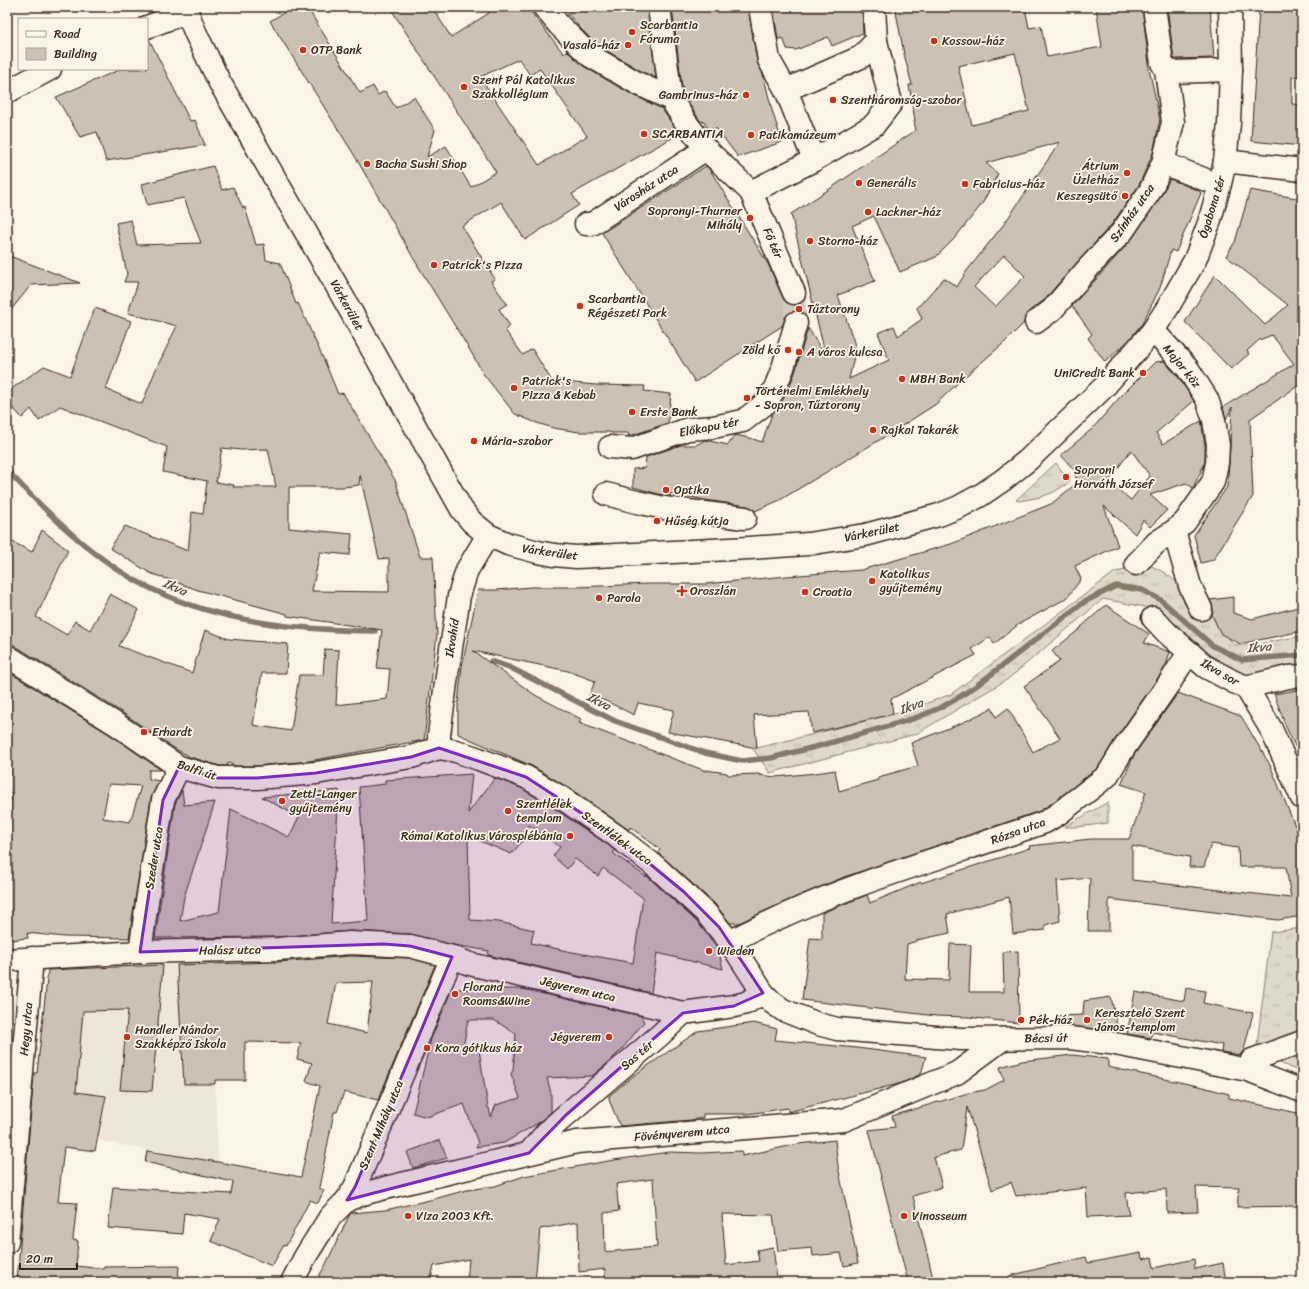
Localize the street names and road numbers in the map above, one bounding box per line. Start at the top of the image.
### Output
street label: Városház utca [609,159,683,217]
street label: Ógabona tér [1192,172,1232,241]
street label: Színház utca [1104,178,1161,247]
street label: Fő tér [757,224,790,263]
street label: Várkerület [324,275,370,335]
street label: Major köz [1157,339,1207,393]
street label: Előkapu tér [677,410,742,444]
street label: Várkerület [842,515,902,549]
street label: Várkerület [521,537,579,567]
street label: Ikvahíd [438,616,466,660]
street label: Ikva sor [1196,652,1245,693]
street label: Balfi út [174,753,220,787]
street label: Szentlélek utca [577,805,657,871]
street label: Rózsa utca [987,811,1049,851]
street label: Szeder utca [138,825,170,891]
street label: Halász utca [199,938,261,962]
street label: Jégverem utca [537,969,618,1008]
street label: Hegy utca [13,1001,39,1057]
street label: Bécsi út [1024,1027,1069,1049]
street label: Sas tér [615,1033,660,1076]
street label: Szent Mihály utca [352,1076,410,1174]
street label: Fövényverem utca [633,1118,731,1148]

